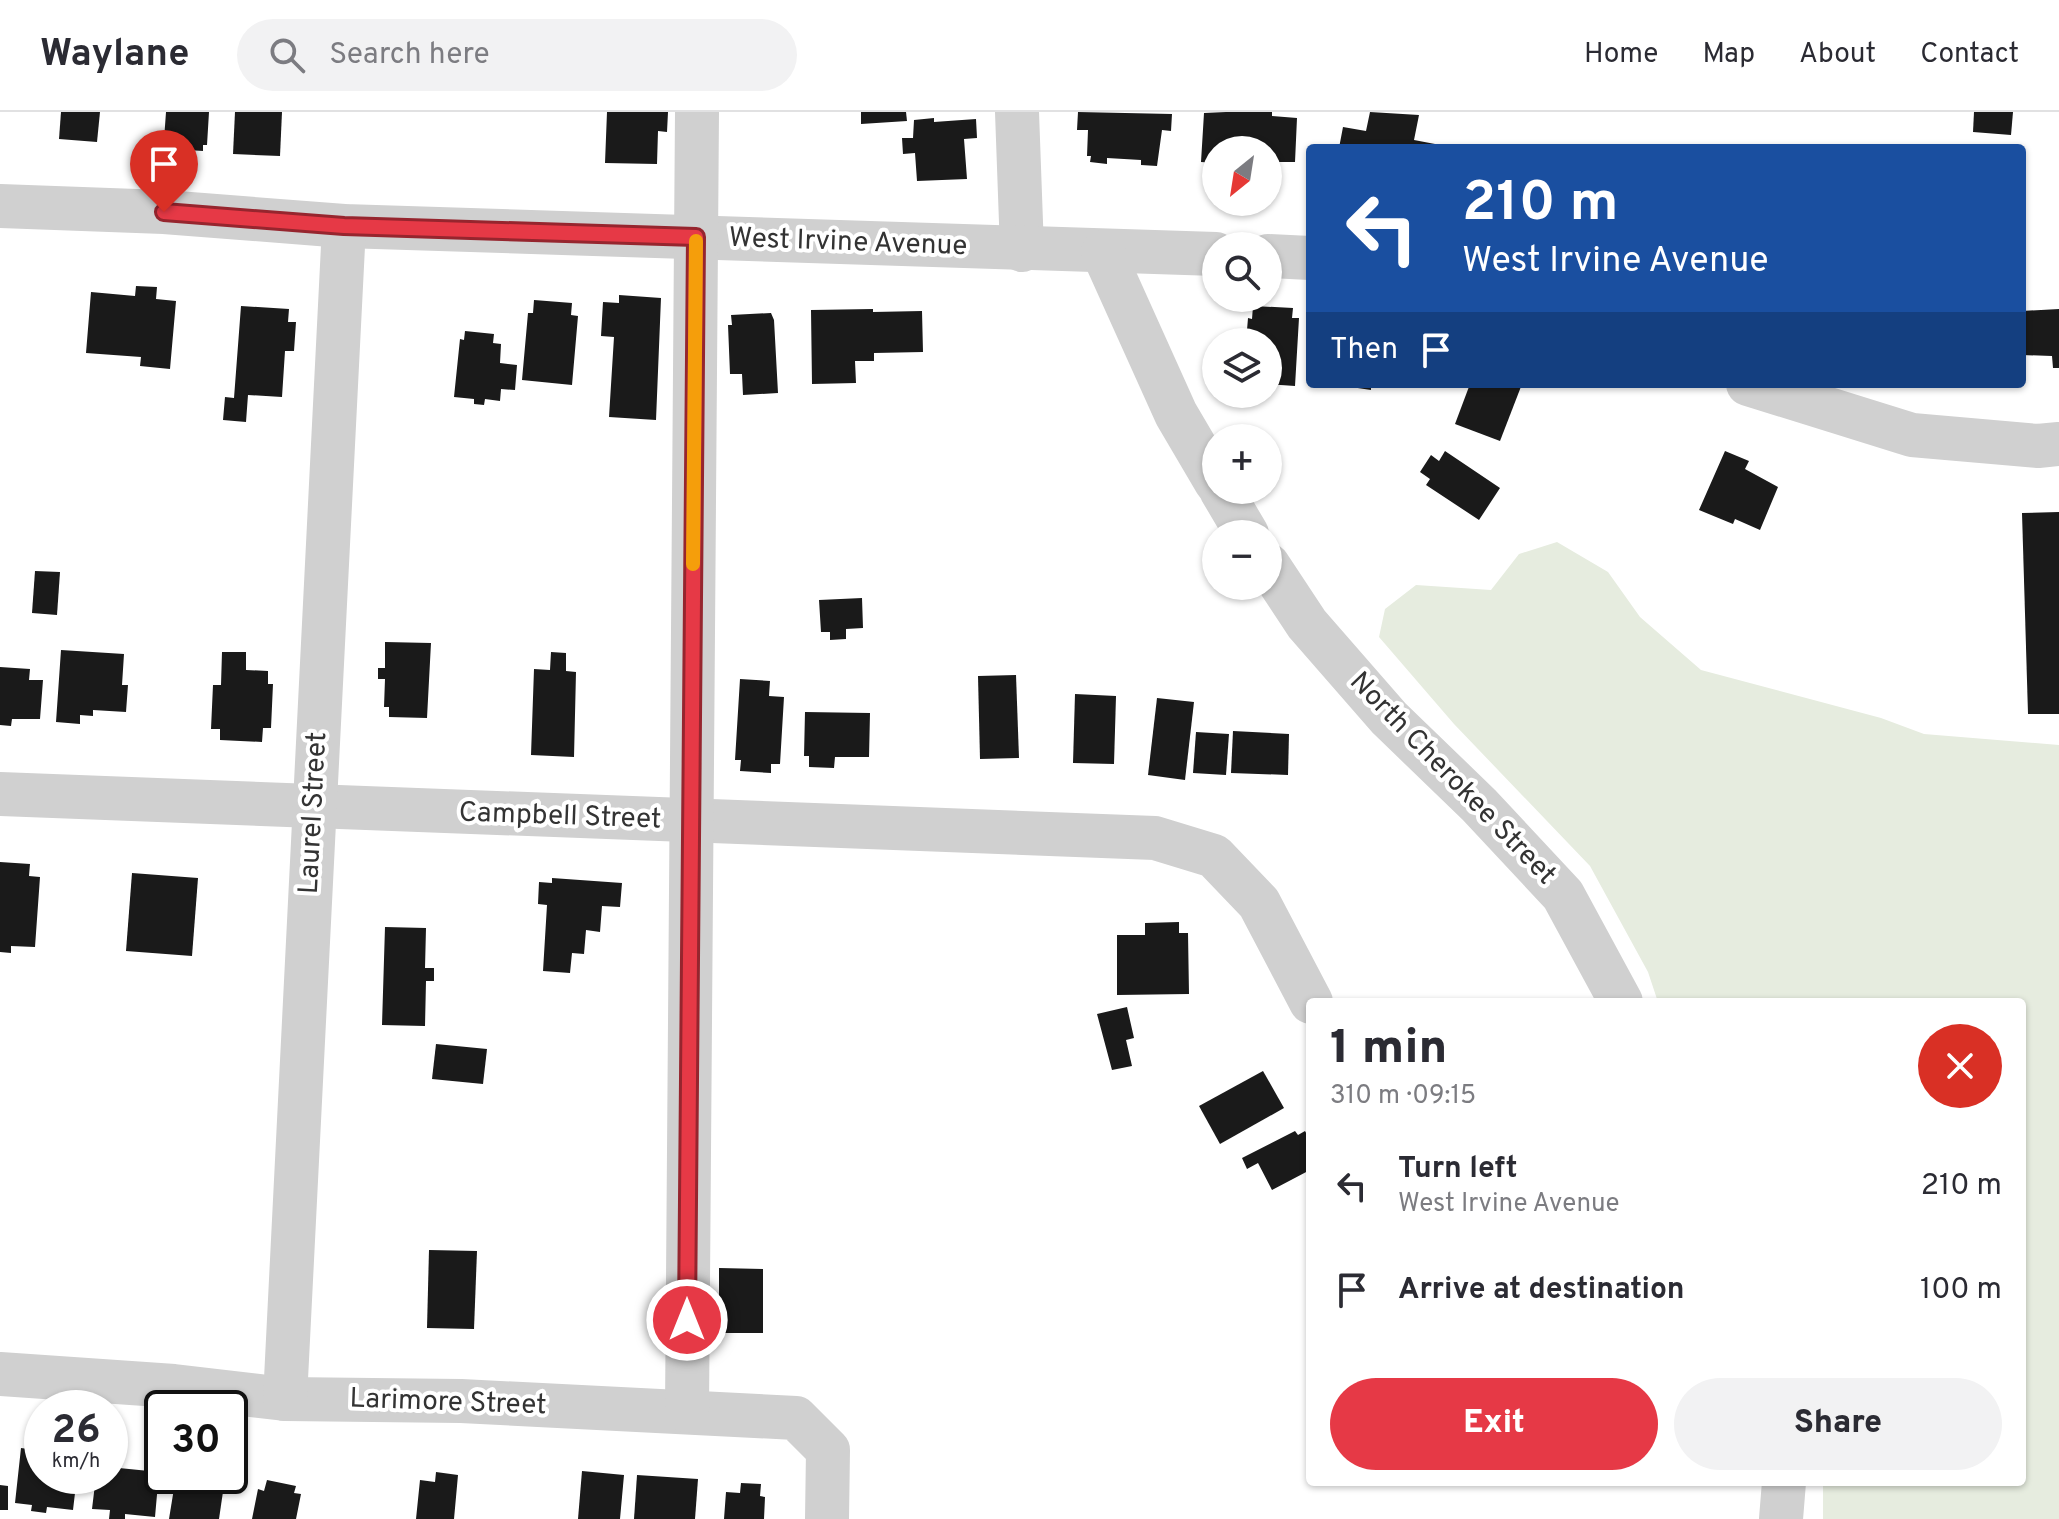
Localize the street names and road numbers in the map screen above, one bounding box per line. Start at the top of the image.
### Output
street label: West Irvine Avenue [728,221,968,265]
street label: North Cherokee Street [1341,665,1563,893]
street label: Laurel Street [292,731,336,895]
street label: Campbell Street [458,795,662,839]
street label: Larimore Street [349,1382,547,1424]

